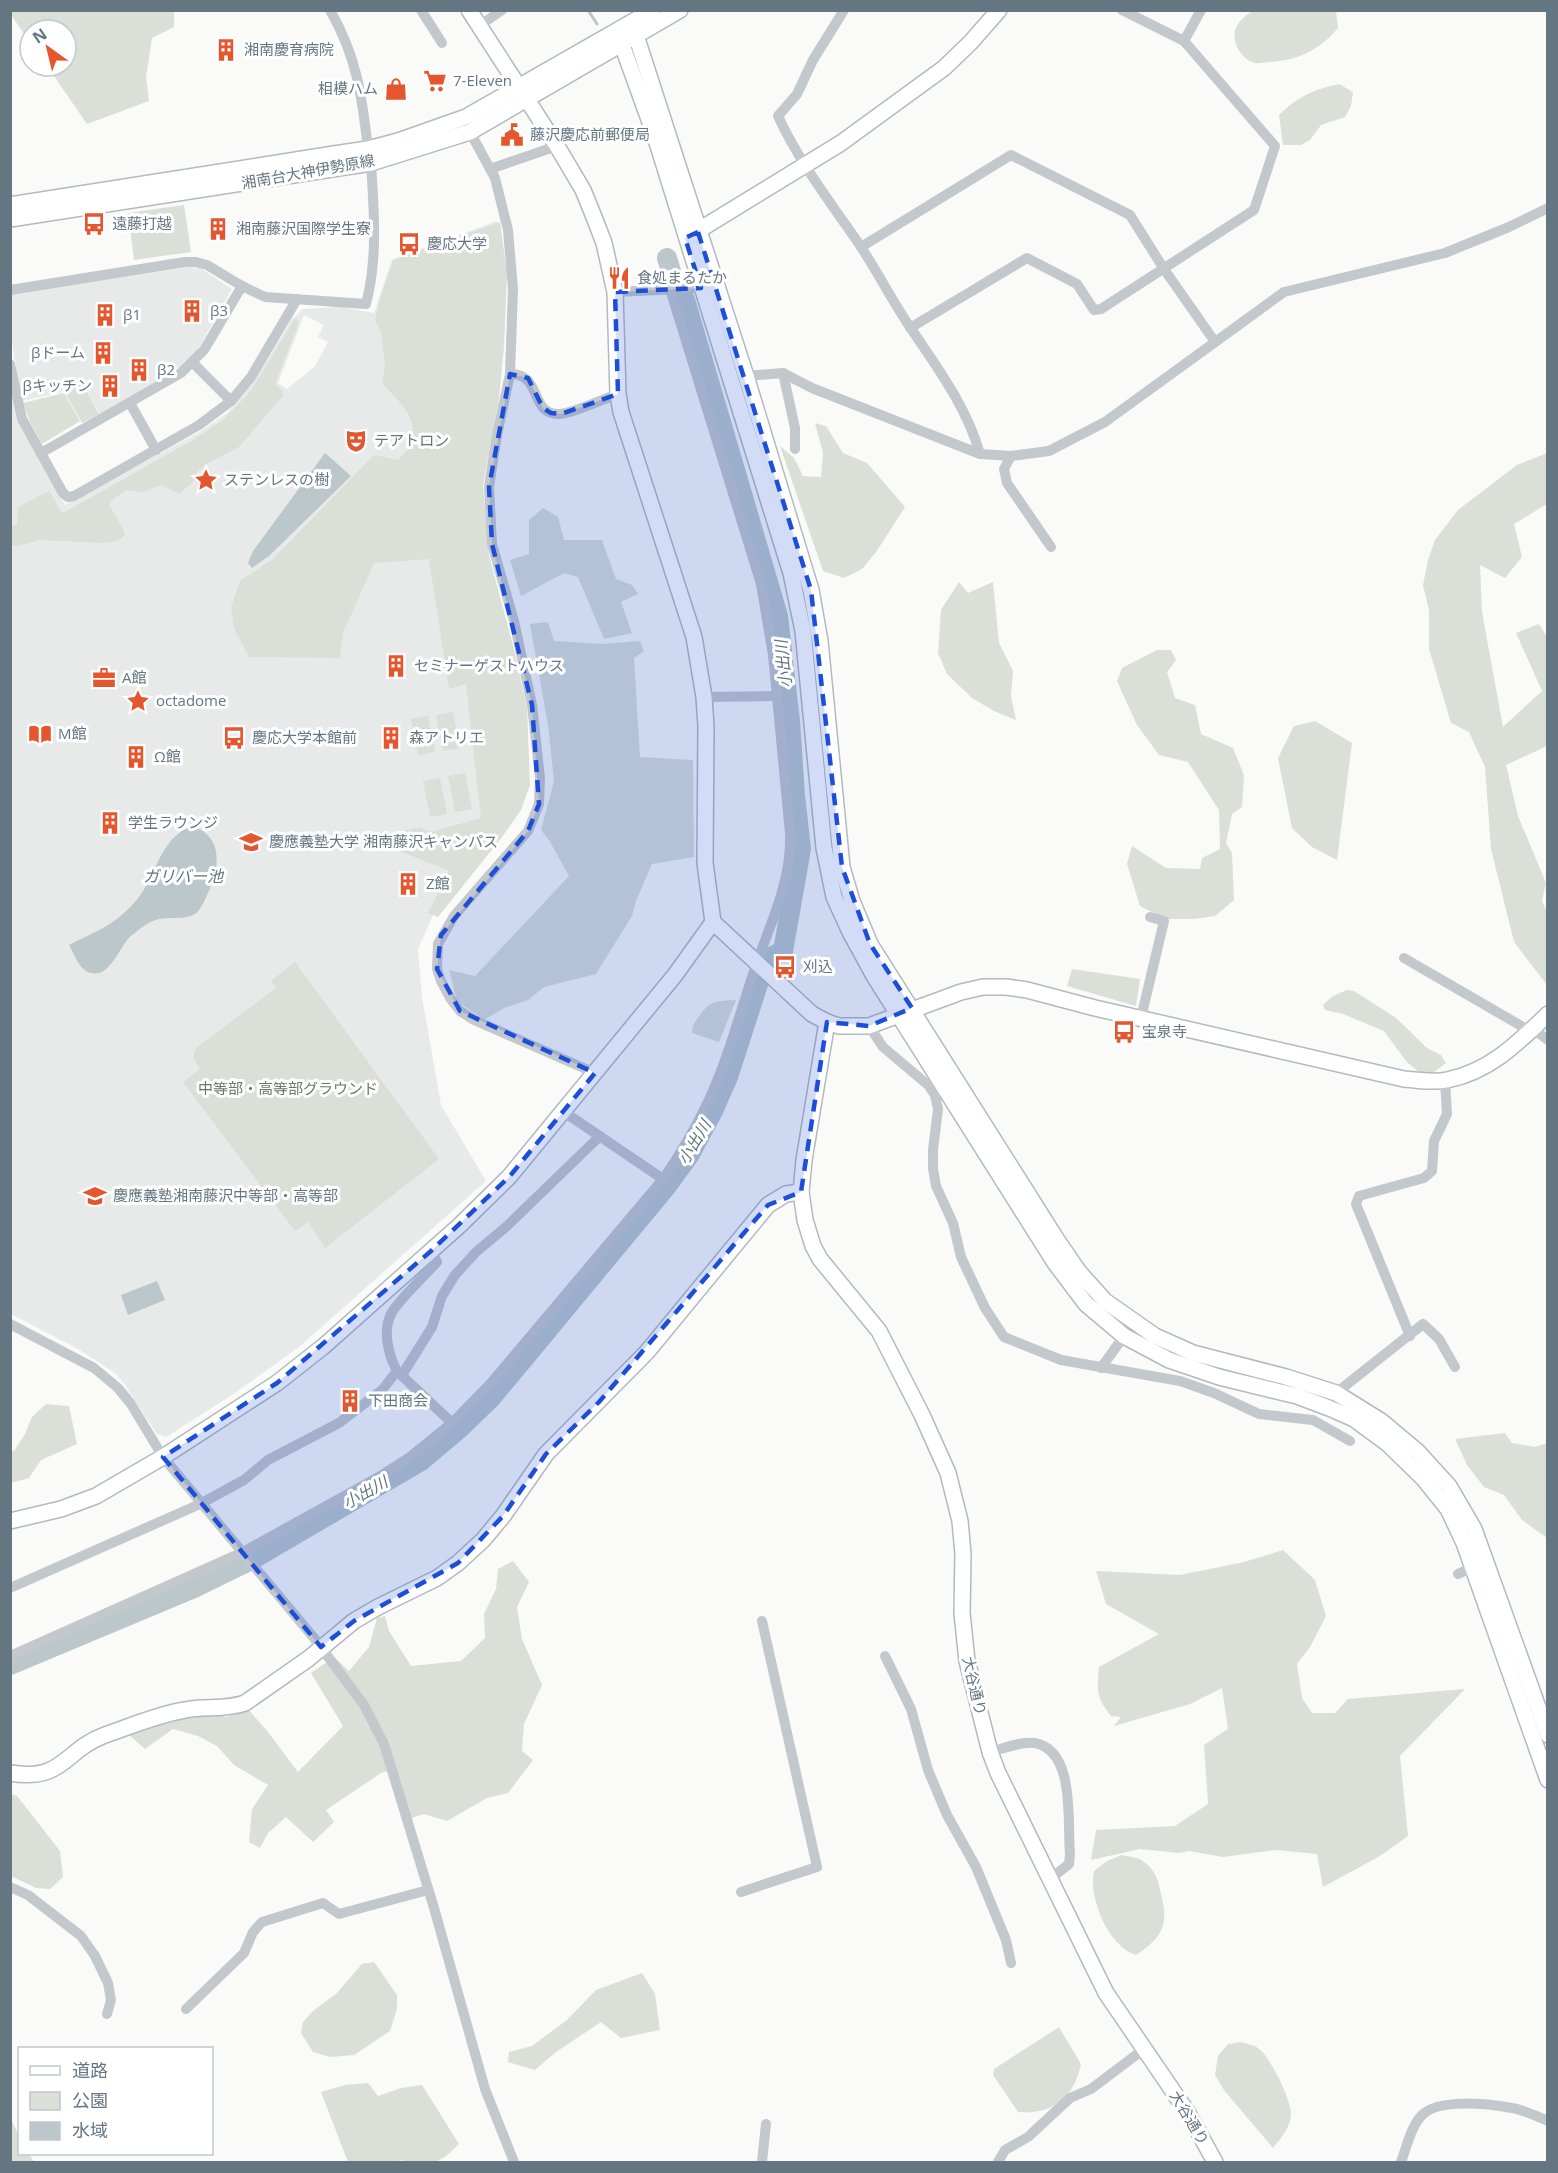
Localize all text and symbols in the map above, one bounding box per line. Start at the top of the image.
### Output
north arrow [18,18,78,78]
text: N [28,23,51,48]
building icon: 湘南慶育病院 [213,37,239,63]
place label: 湘南慶育病院 [244,39,334,59]
supermarket icon: 7-Eleven [422,68,448,94]
place label: 7-Eleven [453,70,512,90]
shop icon: 相模ハム [383,76,409,102]
place label: 相模ハム [318,78,378,98]
public building icon: 藤沢慶応前郵便局 [499,122,525,148]
place label: 藤沢慶応前郵便局 [530,124,650,144]
street label: 湘南台大神伊勢原線 [240,149,376,193]
bus stop icon: 遠藤打越 [81,211,107,237]
place label: 遠藤打越 [112,213,172,233]
building icon: 湘南藤沢国際学生寮 [205,216,231,242]
place label: 湘南藤沢国際学生寮 [236,218,371,238]
bus stop icon: 慶応大学 [396,231,422,257]
place label: 慶応大学 [427,233,487,253]
restaurant icon: 食処まるたか [606,265,632,291]
place label: 食処まるたか [637,267,727,287]
building icon: β3 [179,298,205,324]
place label: β3 [210,300,228,320]
building icon: β1 [92,302,118,328]
place label: β1 [123,304,141,324]
building icon: βドーム [90,340,116,366]
place label: βドーム [31,342,85,362]
building icon: β2 [126,357,152,383]
place label: β2 [157,359,175,379]
building icon: βキッチン [97,373,123,399]
place label: βキッチン [23,375,92,395]
theatre icon: テアトロン [343,428,369,454]
place label: テアトロン [374,430,449,450]
place icon: ステンレスの樹 [193,467,219,493]
place label: ステンレスの樹 [224,469,329,489]
water label: 小出川 [769,637,796,689]
building icon: セミナーゲストハウス [383,653,409,679]
place label: セミナーゲストハウス [414,655,564,675]
office icon: A館 [91,665,117,691]
place label: A館 [122,667,147,687]
place icon: octadome [125,688,151,714]
place label: octadome [156,690,226,710]
library icon: Μ館 [27,721,53,747]
place label: Μ館 [58,723,87,743]
bus stop icon: 慶応大学本館前 [221,725,247,751]
building icon: 森アトリエ [378,725,404,751]
place label: 慶応大学本館前 [252,727,357,747]
place label: 森アトリエ [409,727,484,747]
building icon: Ω館 [123,744,149,770]
place label: Ω館 [154,746,181,766]
building icon: 学生ラウンジ [97,810,123,836]
place label: 学生ラウンジ [128,812,218,832]
school or university icon: 慶應義塾大学 湘南藤沢キャンパス [238,829,264,855]
place label: 慶應義塾大学 湘南藤沢キャンパス [269,831,498,851]
water label: ガリバー池 [143,865,225,887]
building icon: Ζ館 [395,871,421,897]
place label: Ζ館 [426,873,450,893]
bus stop icon: 刈込 [772,954,798,980]
place label: 刈込 [803,956,833,976]
bus stop icon: 宝泉寺 [1111,1019,1137,1045]
place label: 宝泉寺 [1142,1021,1187,1041]
park label: 中等部・高等部グラウンド [198,1078,378,1098]
water label: 小出川 [672,1114,717,1168]
school or university icon: 慶應義塾湘南藤沢中等部・高等部 [82,1183,108,1209]
place label: 慶應義塾湘南藤沢中等部・高等部 [113,1185,338,1205]
building icon: 下田商会 [337,1388,363,1414]
place label: 下田商会 [368,1390,428,1410]
water label: 小出川 [339,1470,393,1513]
street label: 大谷通り [958,1654,991,1717]
legend [18,2047,213,2155]
text: 道路 [72,2058,108,2082]
street label: 大谷通り [1166,2087,1214,2148]
text: 公園 [72,2088,108,2112]
text: 水域 [72,2118,108,2142]

